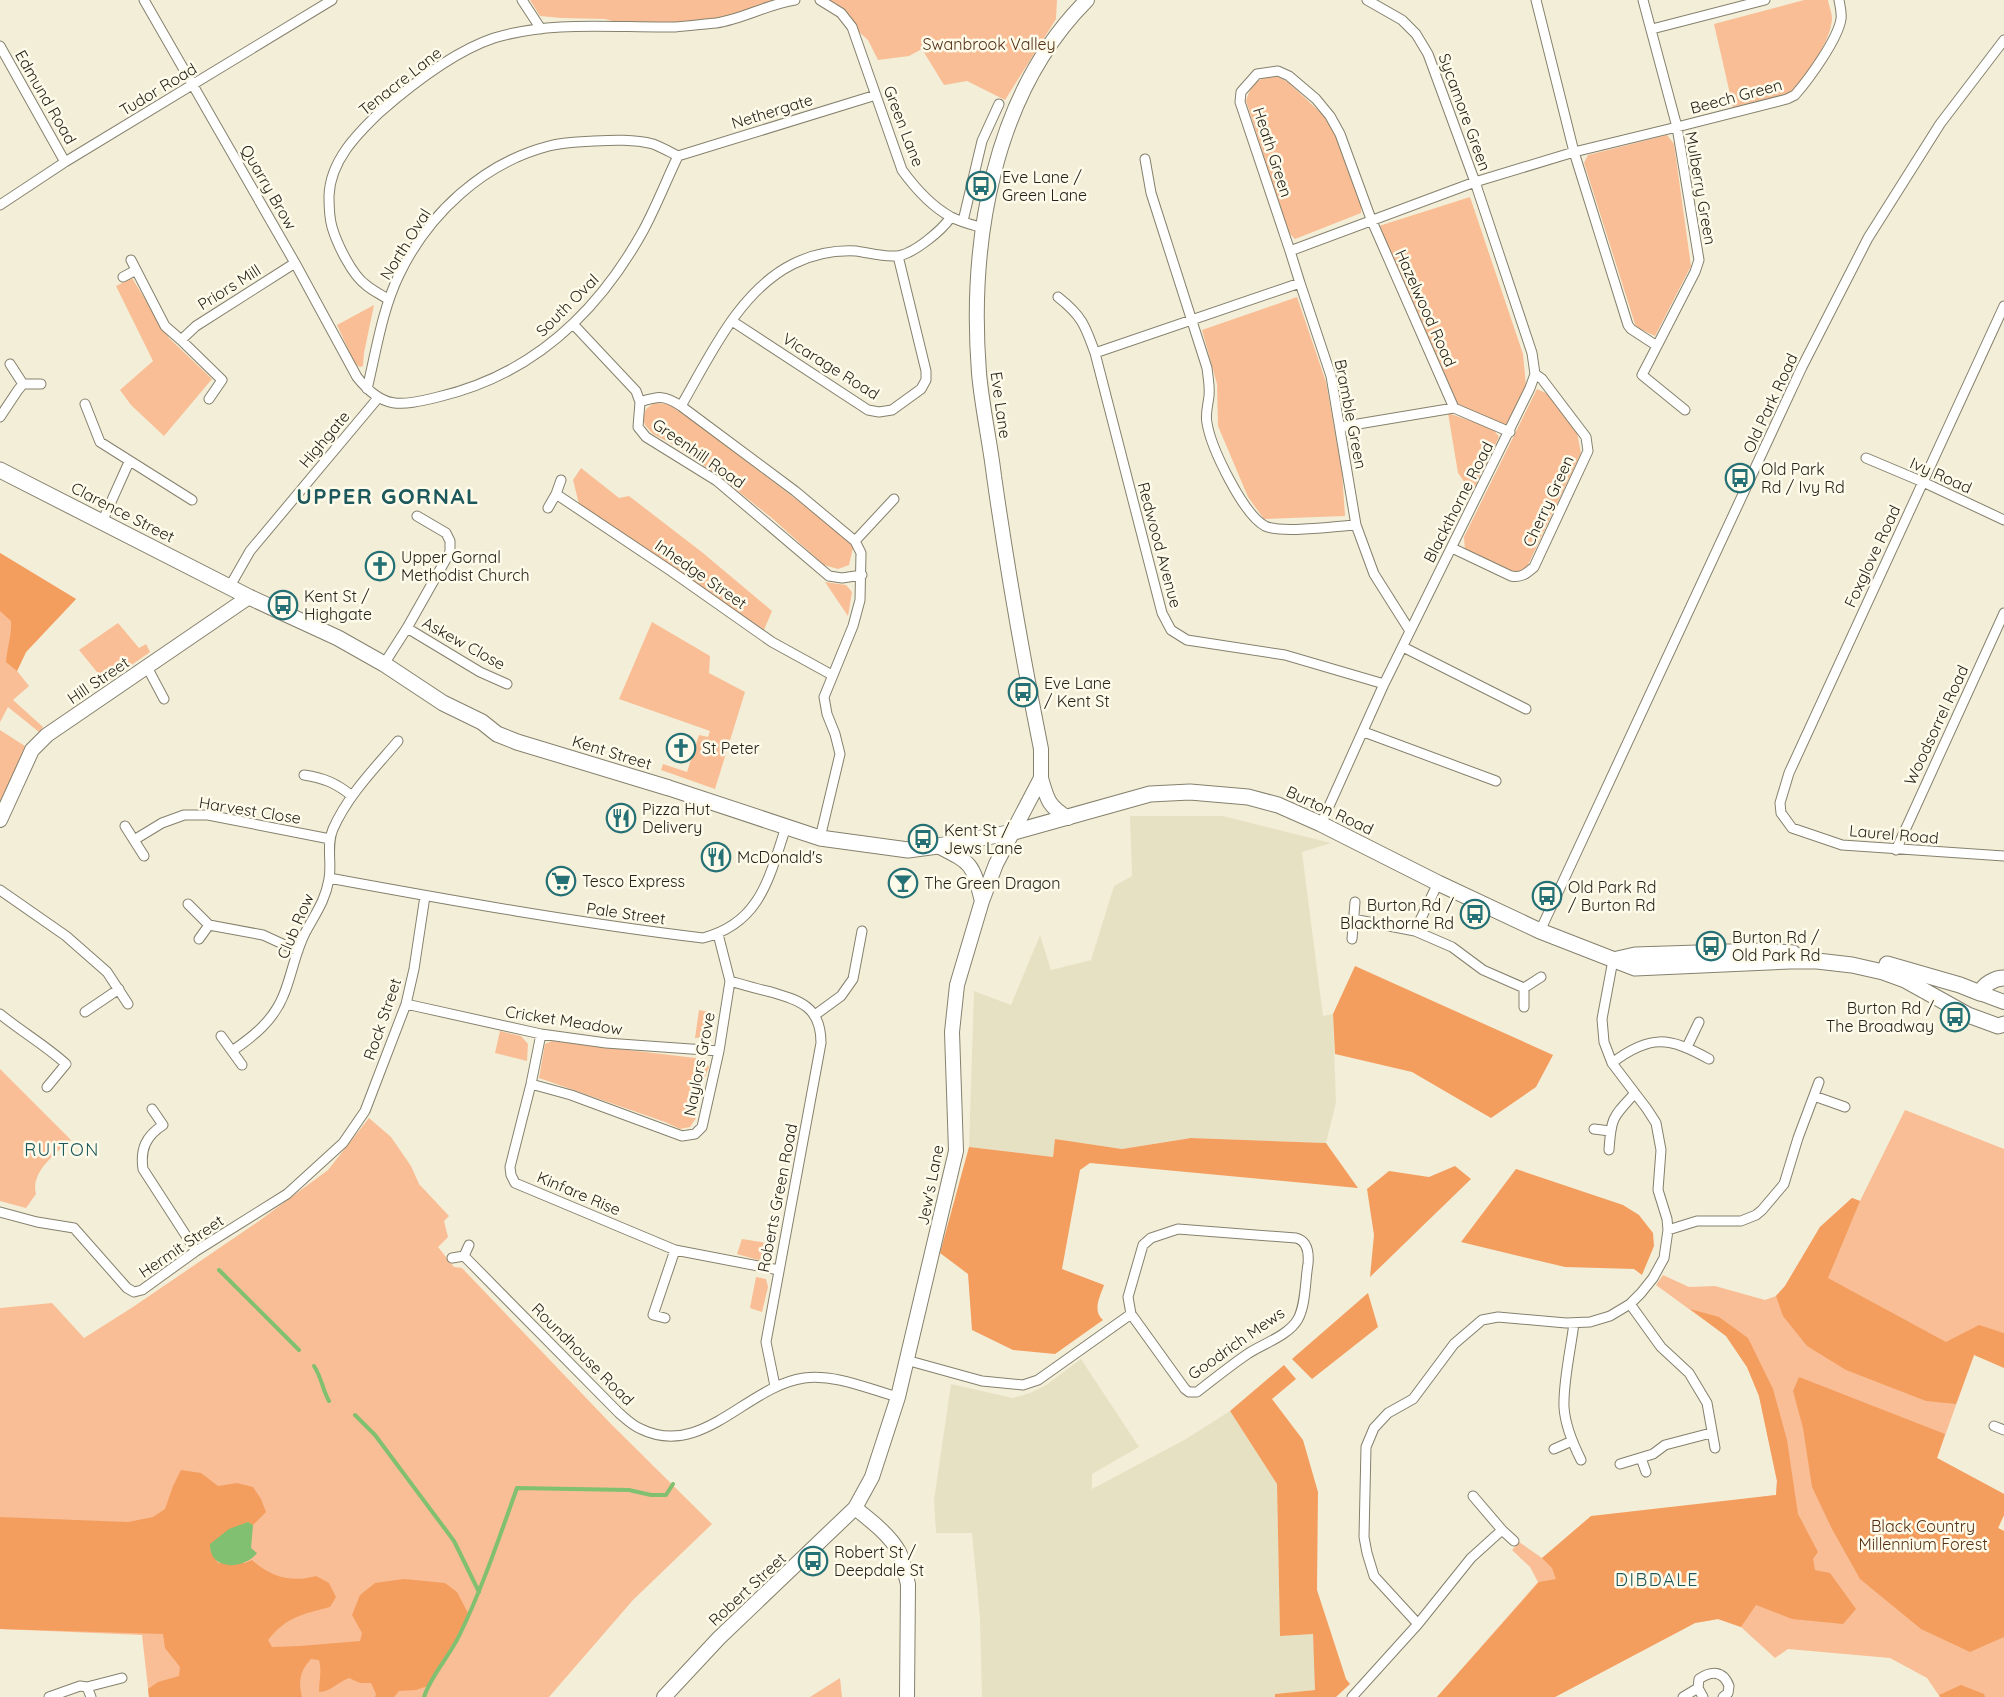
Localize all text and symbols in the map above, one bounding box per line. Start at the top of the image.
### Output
park label: Swanbrook Valley [922,34,1056,54]
street label: Tenacre Lane [355,42,445,120]
street label: Edmund Road [11,46,81,148]
street label: Sycamore Green [1434,50,1496,174]
street label: Tudor Road [116,58,200,120]
street label: Beech Green [1688,74,1784,118]
street label: Green Lane [879,83,929,169]
street label: Nethergate [729,89,815,133]
street label: Heath Green [1249,104,1297,200]
street label: Mulberry Green [1681,130,1721,246]
street label: Quarry Brow [237,141,301,233]
place label: Eve Lane / Green Lane [1002,167,1087,205]
bus stop icon: Eve Lane / Green Lane [965,170,997,202]
street label: North Oval [375,205,435,283]
street label: Hazelwood Road [1391,246,1461,370]
street label: Priors Mill [194,260,264,314]
street label: South Oval [531,269,603,341]
street label: Vicarage Road [779,328,883,404]
street label: Old Park Road [1738,350,1802,456]
street label: Bramble Green [1331,357,1371,471]
street label: Eve Lane [986,370,1016,440]
street label: Highgate [294,407,354,471]
street label: Greenhill Road [649,414,749,492]
street label: Blackthorne Road [1419,438,1497,566]
street label: Cherry Green [1518,452,1578,550]
street label: Ivy Road [1907,453,1975,497]
place label: Old Park Rd / Ivy Rd [1761,459,1845,497]
bus stop icon: Old Park Rd / Ivy Rd [1724,462,1756,494]
street label: Clarence Street [68,477,178,547]
street label: Redwood Avenue [1134,480,1186,610]
district label: UPPER GORNAL [296,482,480,510]
street label: Foxglove Road [1840,502,1904,610]
street label: Inhedge Street [651,535,751,613]
place label: Upper Gornal Methodist Church [401,547,530,585]
church icon: Upper Gornal Methodist Church [364,550,396,582]
place label: Kent St / Highgate [304,586,372,624]
bus stop icon: Kent St / Highgate [267,589,299,621]
street label: Askew Close [419,612,509,674]
street label: Hill Street [63,652,133,708]
street label: Woodsorrel Road [1899,662,1973,788]
place label: Eve Lane / Kent St [1044,673,1111,711]
bus stop icon: Eve Lane / Kent St [1007,676,1039,708]
street label: Kent Street [570,730,654,774]
church icon: St Peter [665,732,697,764]
place label: St Peter [702,738,760,758]
street label: Burton Road [1283,781,1377,839]
street label: Harvest Close [198,792,302,828]
place label: Pizza Hut Delivery [642,799,710,837]
restaurant icon: Pizza Hut Delivery [605,802,637,834]
place label: Kent St / Jews Lane [944,820,1023,858]
street label: Laurel Road [1848,820,1940,848]
bus stop icon: Kent St / Jews Lane [907,823,939,855]
restaurant icon: McDonald's [700,841,732,873]
place label: McDonald's [737,847,823,867]
supermarket icon: Tesco Express [545,865,577,897]
bar icon: The Green Dragon [887,867,919,899]
place label: Tesco Express [582,871,685,891]
place label: The Green Dragon [924,873,1061,893]
place label: Old Park Rd / Burton Rd [1568,877,1656,915]
bus stop icon: Old Park Rd / Burton Rd [1531,880,1563,912]
street label: Club Row [272,890,318,962]
place label: Burton Rd / Blackthorne Rd [1340,895,1455,933]
street label: Pale Street [585,898,667,928]
bus stop icon: Burton Rd / Blackthorne Rd [1459,898,1491,930]
place label: Burton Rd / Old Park Rd [1732,927,1820,965]
bus stop icon: Burton Rd / Old Park Rd [1695,930,1727,962]
street label: Rock Street [359,975,405,1063]
place label: Burton Rd / The Broadway [1826,998,1935,1036]
street label: Cricket Meadow [504,1001,624,1039]
bus stop icon: Burton Rd / The Broadway [1939,1001,1971,1033]
street label: Naylors Grove [679,1010,719,1118]
street label: Roberts Green Road [753,1122,801,1274]
district label: RUITON [24,1138,100,1161]
street label: Jew's Lane [912,1143,948,1227]
street label: Kinfare Rise [534,1166,624,1220]
street label: Hermit Street [135,1210,227,1282]
street label: Roundhouse Road [528,1299,638,1409]
street label: Goodrich Mews [1184,1302,1288,1384]
park label: Black Country Millennium Forest [1858,1516,1988,1554]
place label: Robert St / Deepdale St [834,1542,924,1580]
bus stop icon: Robert St / Deepdale St [797,1545,829,1577]
street label: Robert Street [704,1548,790,1630]
district label: DIBDALE [1615,1568,1699,1591]

